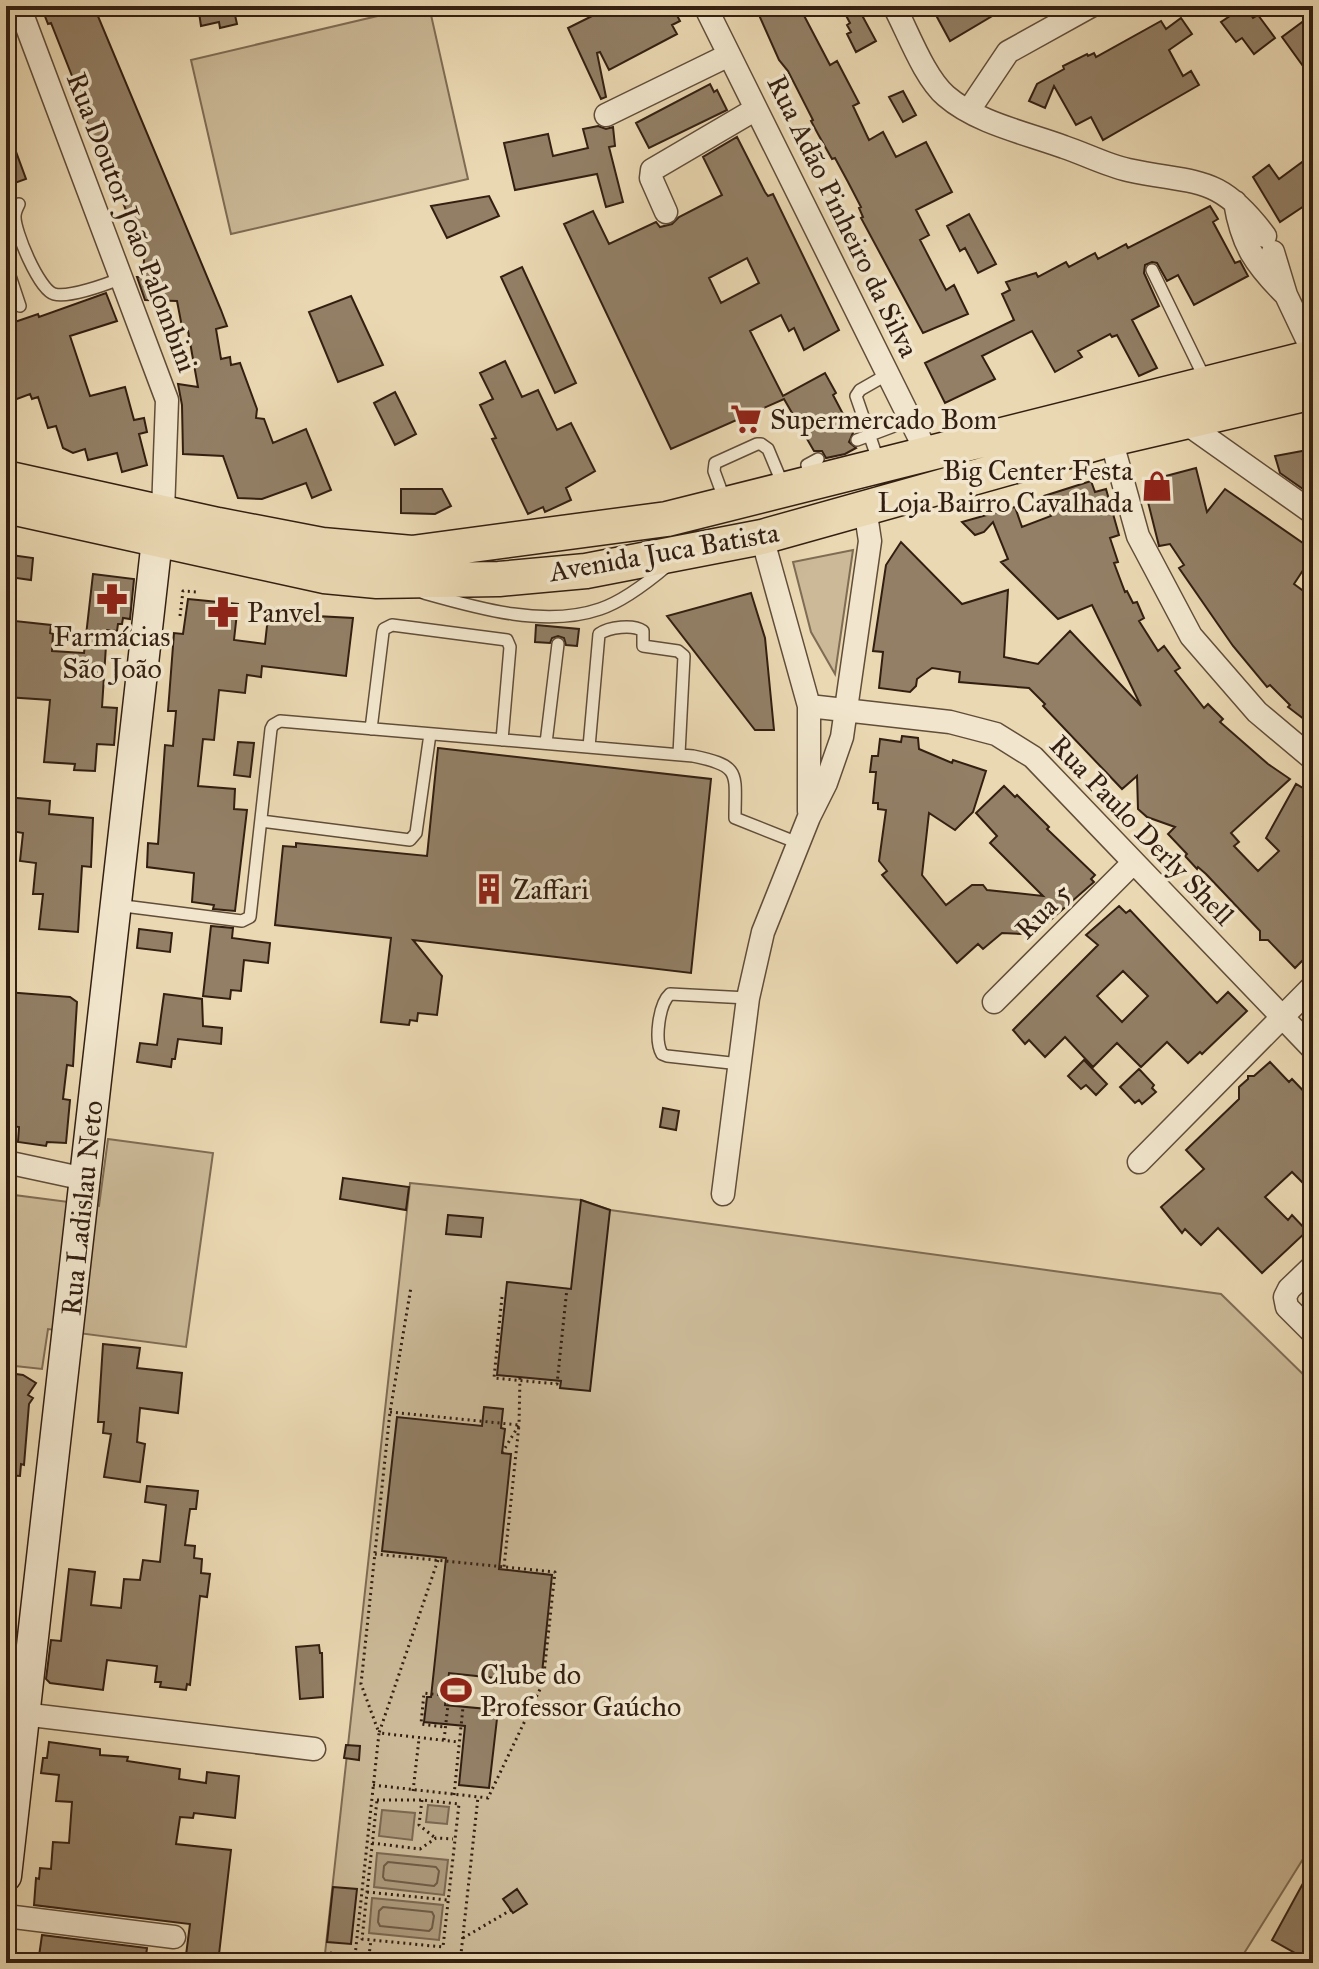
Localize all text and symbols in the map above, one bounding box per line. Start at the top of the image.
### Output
street label: Rua Doutor João Palombini [59,67,205,377]
street label: Rua Adão Pinheiro da Silva [759,69,927,363]
supermarket icon: Supermercado Bom [729,402,763,436]
place label: Supermercado Bom [770,402,997,437]
place label: Big Center Festa Loja Bairro Cavalhada [877,453,1133,520]
shop icon: Big Center Festa Loja Bairro Cavalhada [1140,469,1174,503]
street label: Avenida Juca Batista [546,515,782,590]
pharmacy icon: Farmácias São João [95,582,129,616]
pharmacy icon: Panvel [206,595,240,629]
place label: Panvel [247,595,322,630]
place label: Farmácias São João [54,619,170,686]
street label: Rua Paulo Derly Shell [1042,728,1242,933]
building icon: Zaffari [472,872,506,906]
place label: Zaffari [513,872,589,907]
street label: Rua 5 [1008,876,1078,946]
street label: Rua Ladislau Neto [53,1099,111,1317]
place label: Clube do Professor Gaúcho [480,1657,681,1724]
sports icon: Clube do Professor Gaúcho [439,1673,473,1707]

